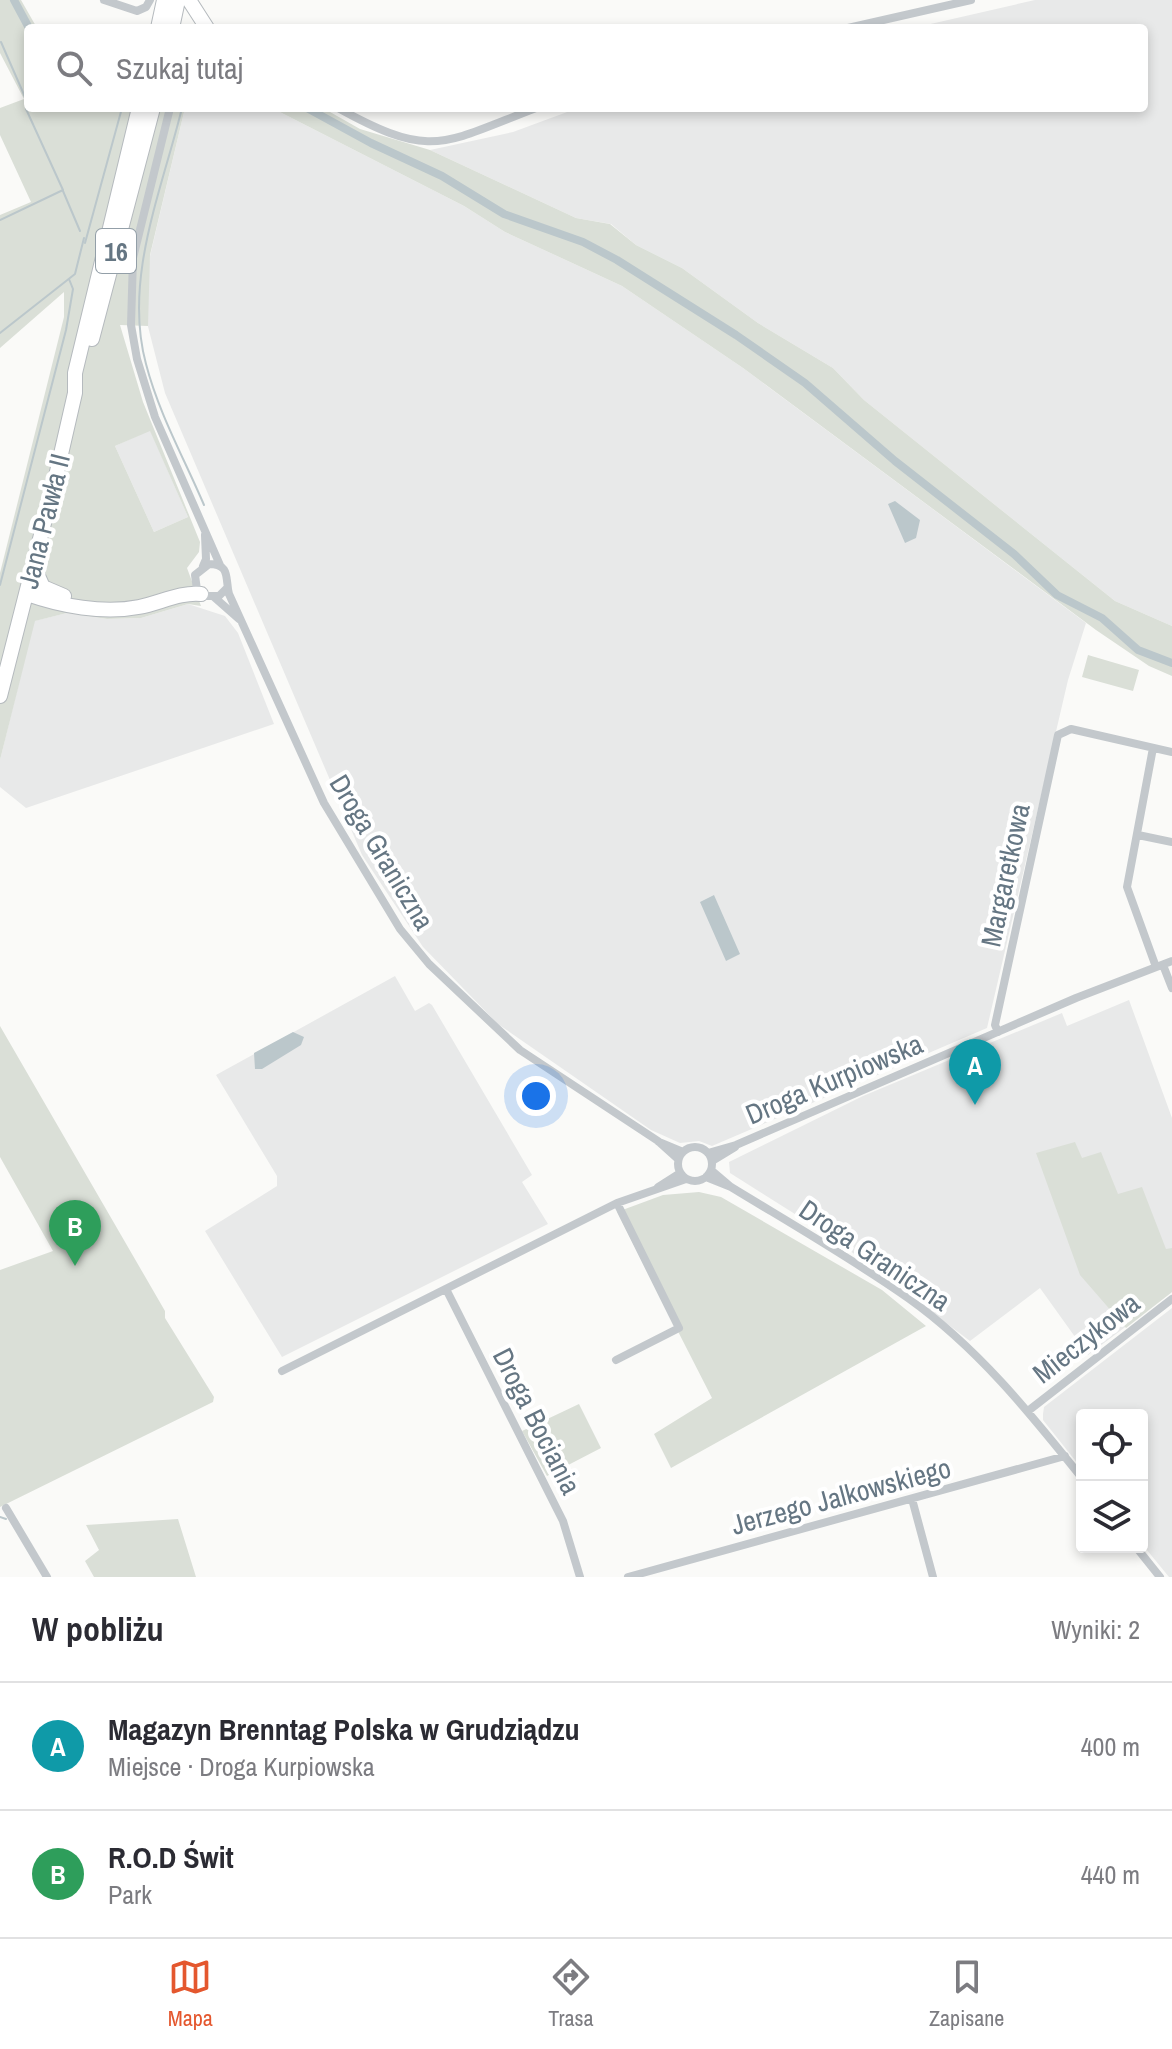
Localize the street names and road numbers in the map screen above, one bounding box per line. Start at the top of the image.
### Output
road number: 16 [96,229,136,273]
street label: Jana Pawła II [9,450,79,592]
street label: Droga Graniczna [321,767,443,937]
street label: Margaretkowa [971,800,1039,950]
street label: Droga Kurpiowska [740,1025,929,1133]
street label: Droga Graniczna [792,1190,958,1320]
street label: Mieczykowa [1025,1284,1148,1392]
street label: Droga Bociania [484,1341,590,1501]
street label: Jerzego Jalkowskiego [727,1448,955,1544]

